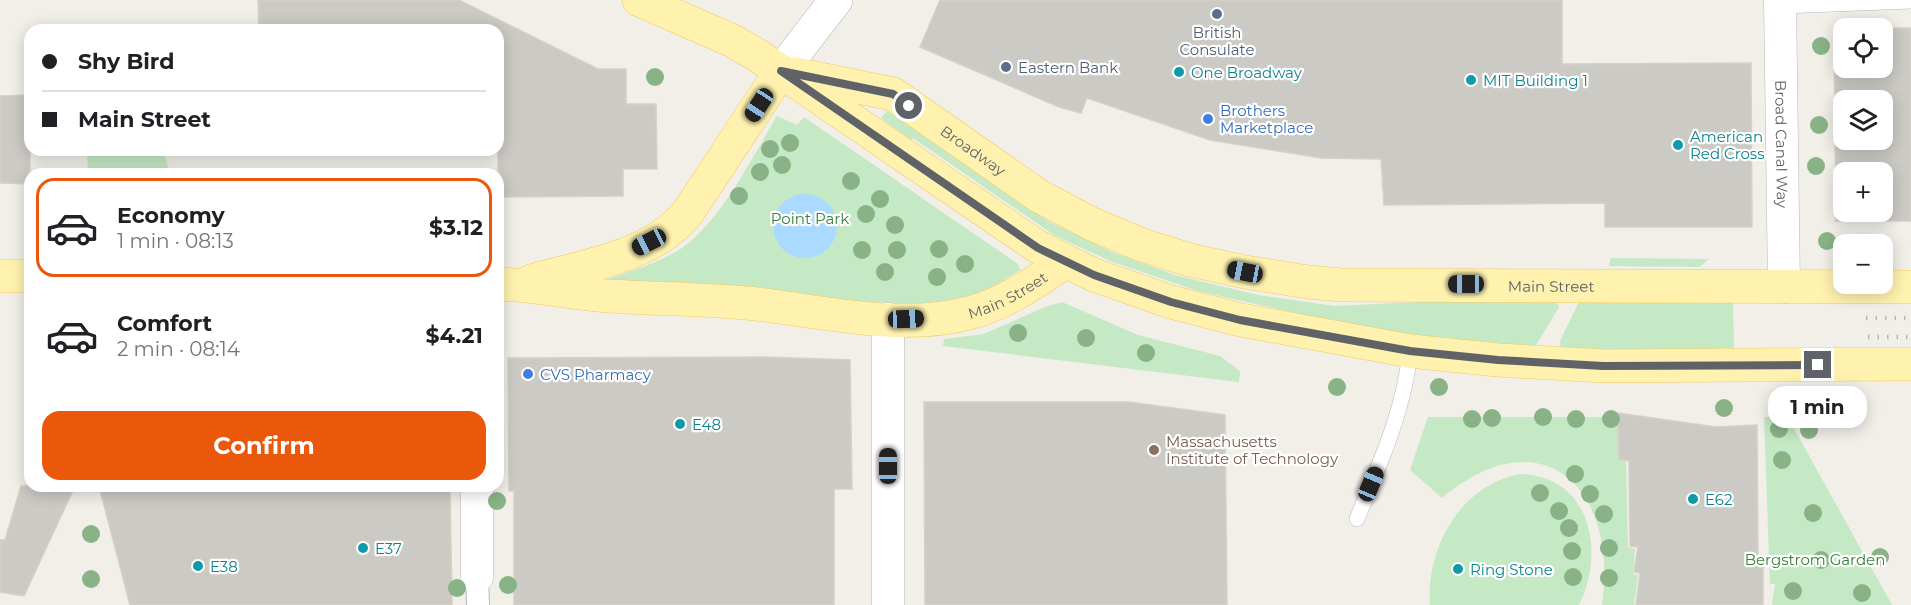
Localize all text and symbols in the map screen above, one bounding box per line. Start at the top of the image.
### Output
marker: British Consulate [1210,7,1224,21]
map controls [1833,18,1893,294]
button: locate [1833,18,1893,78]
place label: British Consulate [1180,23,1255,59]
text: Shy Bird [78,48,174,75]
place label: Eastern Bank [1018,58,1118,77]
marker: Eastern Bank [999,60,1013,74]
place label: One Broadway [1191,63,1303,82]
marker: One Broadway [1172,65,1186,79]
place label: MIT Building 1 [1483,71,1588,90]
marker: MIT Building 1 [1464,73,1478,87]
street label: Broad Canal Way [1772,80,1792,209]
car [742,85,776,125]
button: layers [1833,90,1893,150]
route start [895,92,922,119]
place label: Brothers Marketplace [1220,101,1313,137]
text: Main Street [78,106,211,133]
marker: Brothers Marketplace [1201,112,1215,126]
street label: Broadway [937,121,1010,180]
place label: American Red Cross [1690,127,1765,163]
marker: American Red Cross [1671,138,1685,152]
button: + [1833,162,1893,222]
icon: car [45,201,99,255]
text: Economy [117,202,225,229]
park label: Point Park [771,209,849,228]
text: $3.12 [429,214,483,241]
car [629,226,669,258]
text: 1 min · 08:13 [117,229,234,253]
button: − [1833,234,1893,294]
car [1226,260,1264,284]
street label: Main Street [966,267,1051,322]
car [1448,275,1484,293]
street label: Main Street [1508,276,1595,295]
icon: car [45,309,99,363]
car [888,309,924,329]
text: Comfort [117,310,212,337]
text: $4.21 [426,322,483,349]
text: 2 min · 08:14 [117,337,240,361]
route end [1804,351,1831,378]
place label: CVS Pharmacy [540,365,652,384]
marker: CVS Pharmacy [521,367,535,381]
callout: 1 min [1768,386,1868,428]
text: 1 min [1790,395,1845,419]
button: Confirm [42,411,486,480]
place label: E48 [692,415,721,434]
marker: E48 [673,417,687,431]
place label: Massachusetts Institute of Technology [1166,432,1339,468]
marker: Massachusetts Institute of Technology [1147,443,1161,457]
car [879,448,897,484]
car [1356,464,1386,504]
place label: E62 [1705,490,1732,509]
marker: E62 [1686,492,1700,506]
place label: E37 [375,539,402,558]
marker: E37 [356,541,370,555]
park label: Bergstrom Garden [1745,550,1885,569]
place label: E38 [210,557,238,576]
marker: E38 [191,559,205,573]
place label: Ring Stone [1470,560,1553,579]
marker: Ring Stone [1451,562,1465,576]

